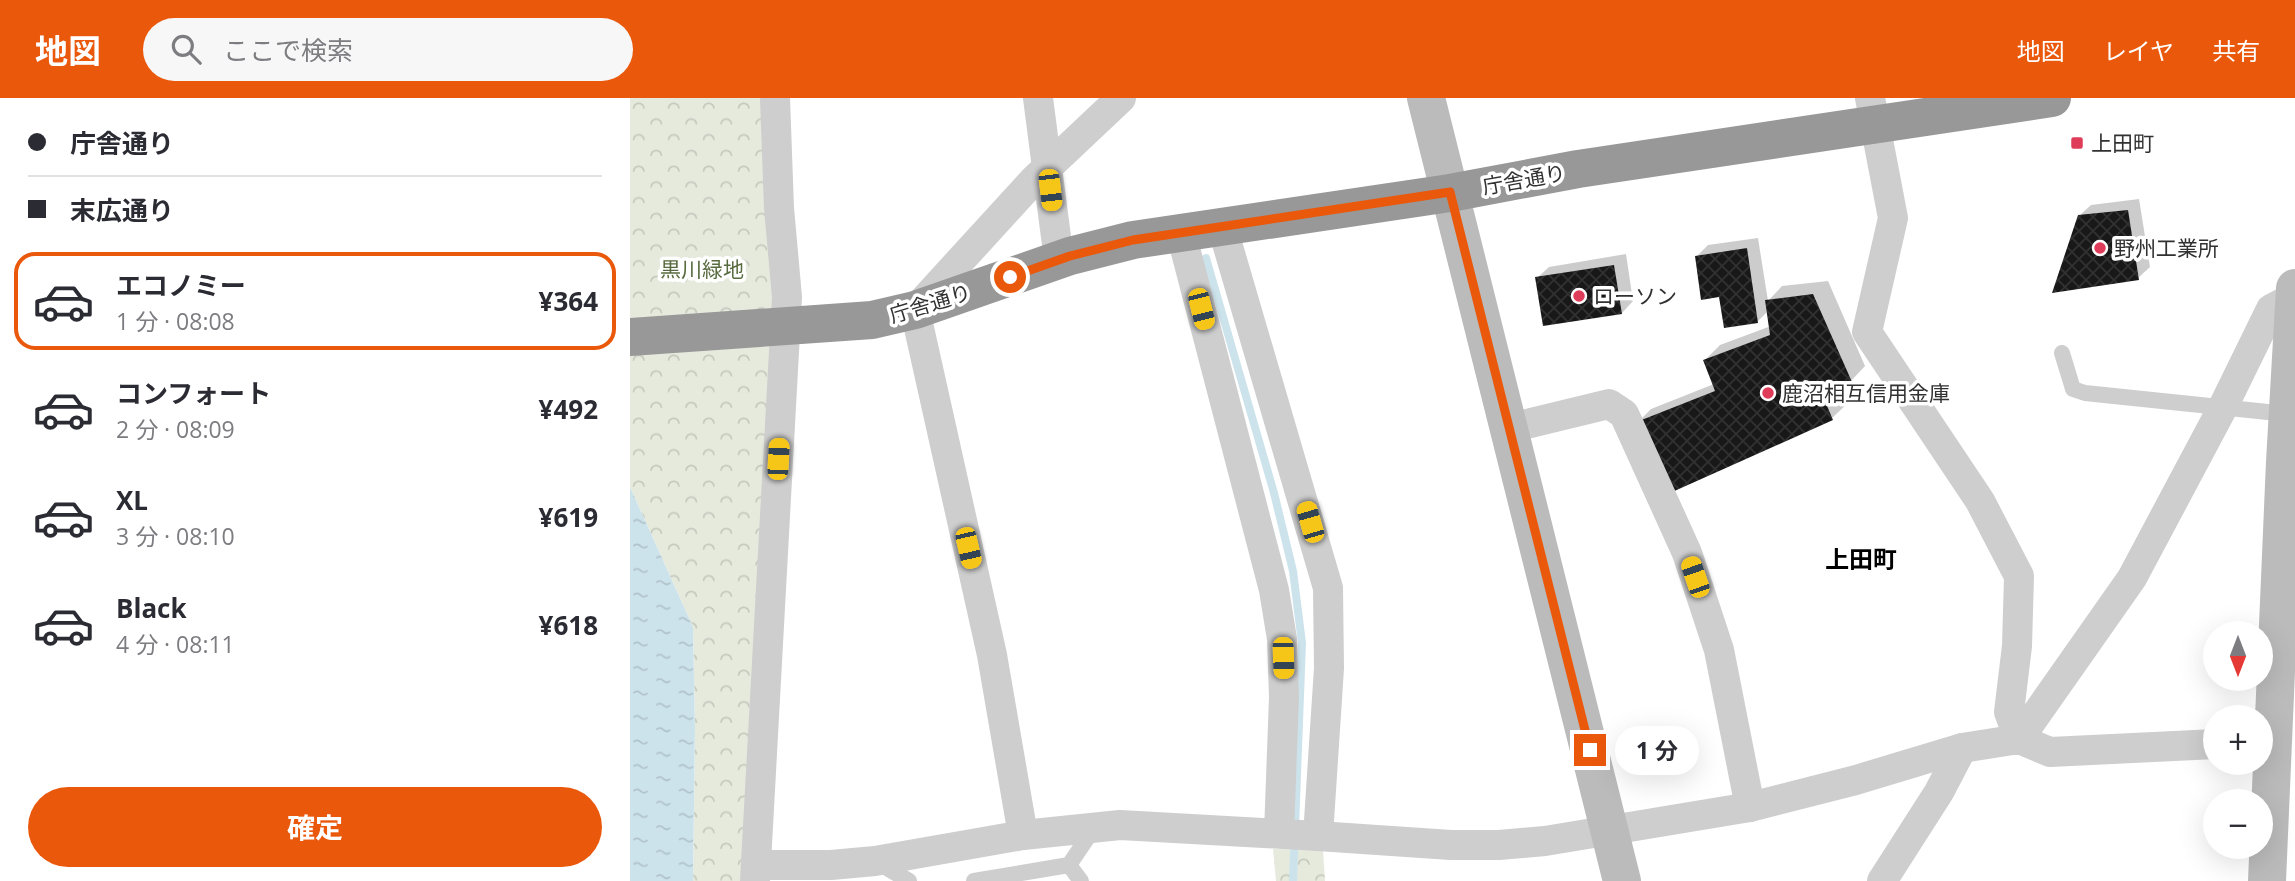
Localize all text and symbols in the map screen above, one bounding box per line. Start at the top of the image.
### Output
search box [143,18,633,81]
text: 地図 [35,28,101,73]
icon: search [167,30,205,68]
text: ここで検索 [223,32,353,68]
text: 地図 [2017,34,2065,67]
text: レイヤ [2103,34,2174,67]
text: 共有 [2212,34,2260,67]
text: 庁舎通り [70,125,174,161]
place label: 上田町 [2091,129,2154,157]
marker: 上田町 [2069,135,2085,151]
street label: 庁舎通り [1480,158,1568,200]
car [1038,168,1063,212]
text: 末広通り [70,192,174,228]
place label: 野州工業所 [2114,234,2219,262]
marker: 野州工業所 [2092,240,2108,256]
park label: 黒川緑地 [660,255,744,283]
route start [994,261,1026,293]
text: エコノミー [116,267,246,303]
icon: car [32,270,95,333]
street label: 庁舎通り [886,277,974,329]
place label: ローソン [1593,282,1677,310]
text: ¥364 [539,283,598,319]
car [1186,286,1217,332]
marker: ローソン [1571,288,1587,304]
text: 1 分 · 08:08 [116,305,235,337]
text: コンフォート [116,375,271,411]
icon: car [32,378,95,441]
place label: 鹿沼相互信用金庫 [1782,379,1950,407]
marker: 鹿沼相互信用金庫 [1760,385,1776,401]
text: ¥492 [539,391,598,427]
text: 2 分 · 08:09 [116,413,235,445]
car [767,437,790,481]
text: XL [116,482,148,518]
icon: car [32,486,95,549]
text: ¥619 [539,499,598,535]
car [1295,499,1326,545]
text: 3 分 · 08:10 [116,520,235,552]
car [954,525,983,571]
district label: 上田町 [1825,542,1897,575]
car [1679,554,1712,600]
text: Black [116,590,187,626]
icon: car [32,594,95,657]
text: ¥618 [539,607,598,643]
north arrow [2203,621,2273,691]
map controls [2203,621,2273,859]
text: 4 分 · 08:11 [116,628,235,660]
car [1272,637,1295,679]
button: + [2203,705,2273,775]
callout: 1 分 [1614,726,1698,774]
route end [1574,734,1606,766]
text: 1 分 [1636,734,1678,766]
button: 確定 [28,787,602,867]
button: − [2203,789,2273,859]

